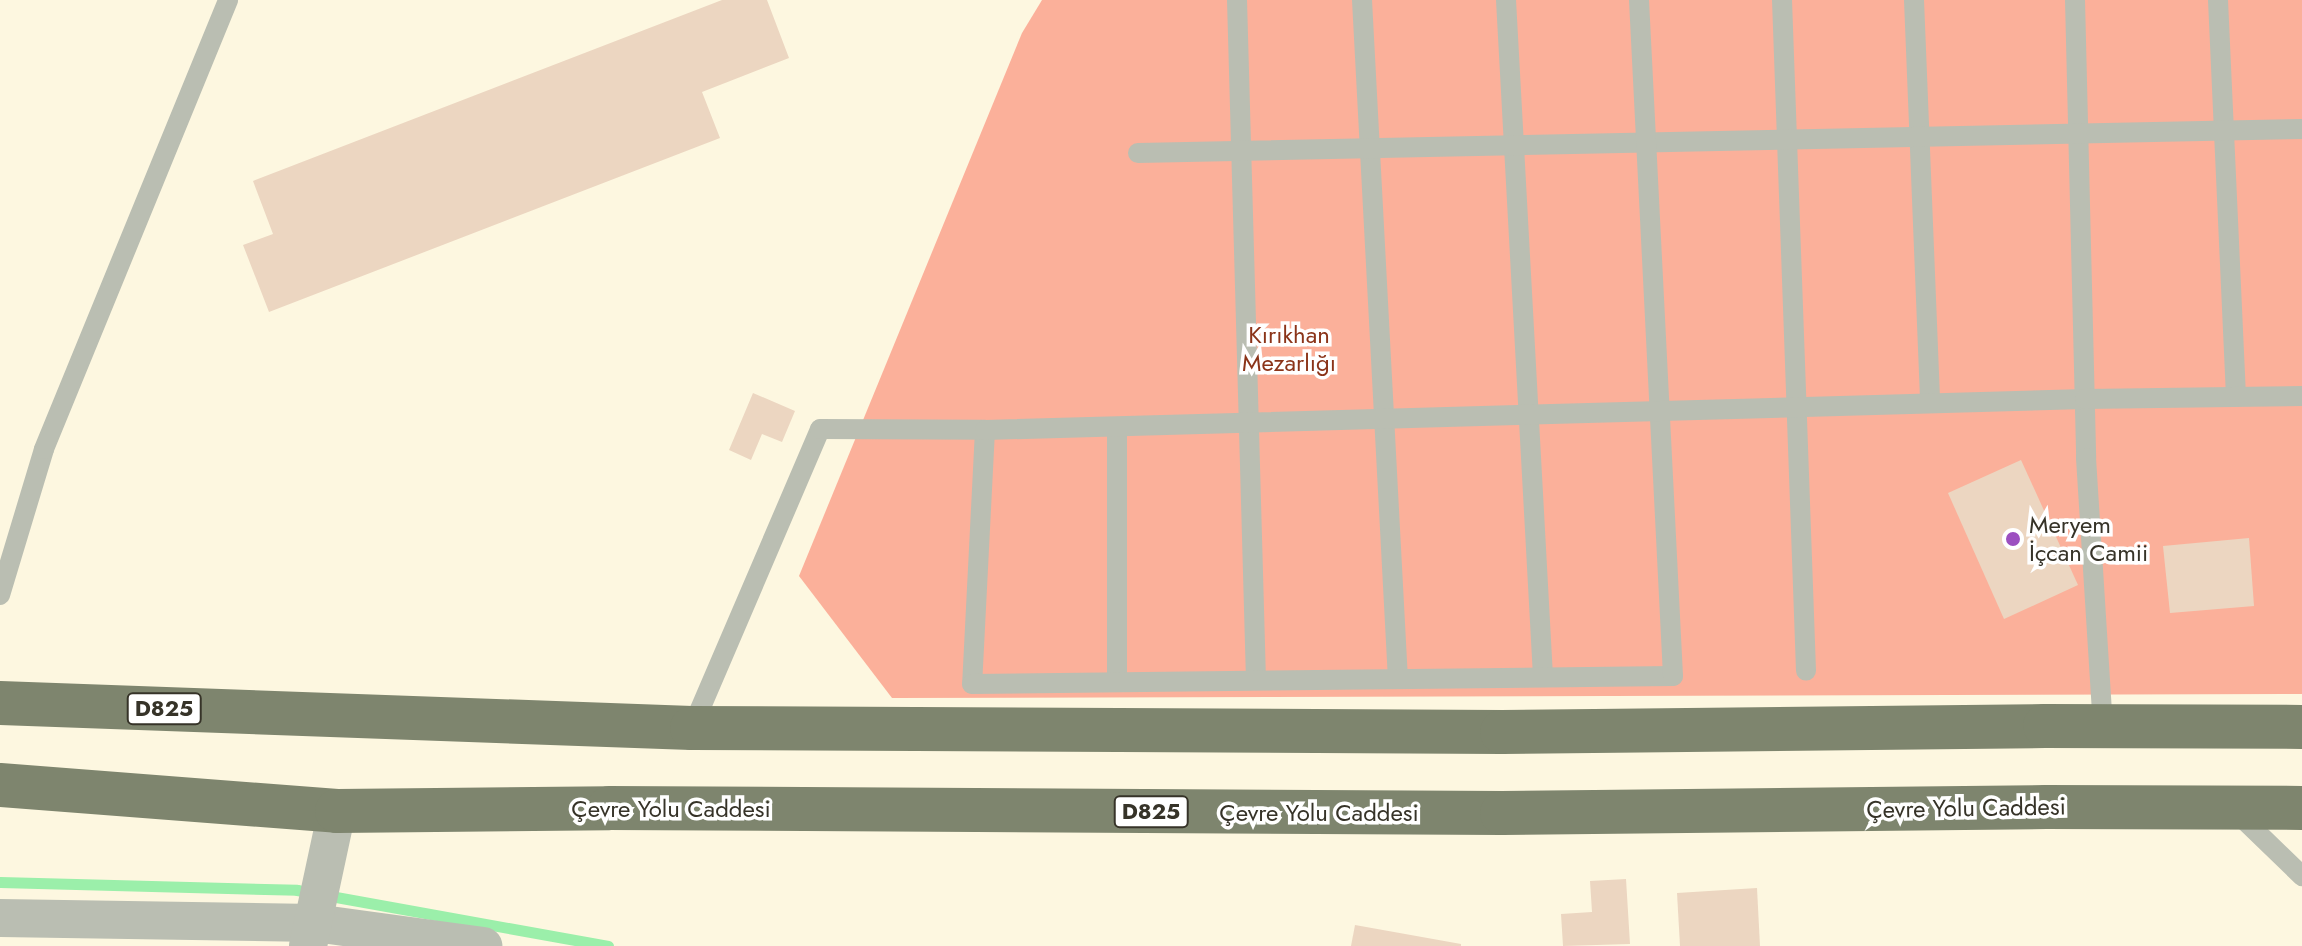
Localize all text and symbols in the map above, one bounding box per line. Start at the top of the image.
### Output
park label: Kırıkhan Mezarlığı [1242,321,1336,377]
place label: Meryem İçcan Camii [2029,511,2148,567]
marker: Meryem İçcan Camii [2004,530,2022,548]
road number: D825 [126,691,202,727]
street label: Çevre Yolu Caddesi [1866,792,2066,824]
road number: D825 [1113,794,1189,830]
street label: Çevre Yolu Caddesi [571,795,771,823]
street label: Çevre Yolu Caddesi [1219,799,1419,827]

